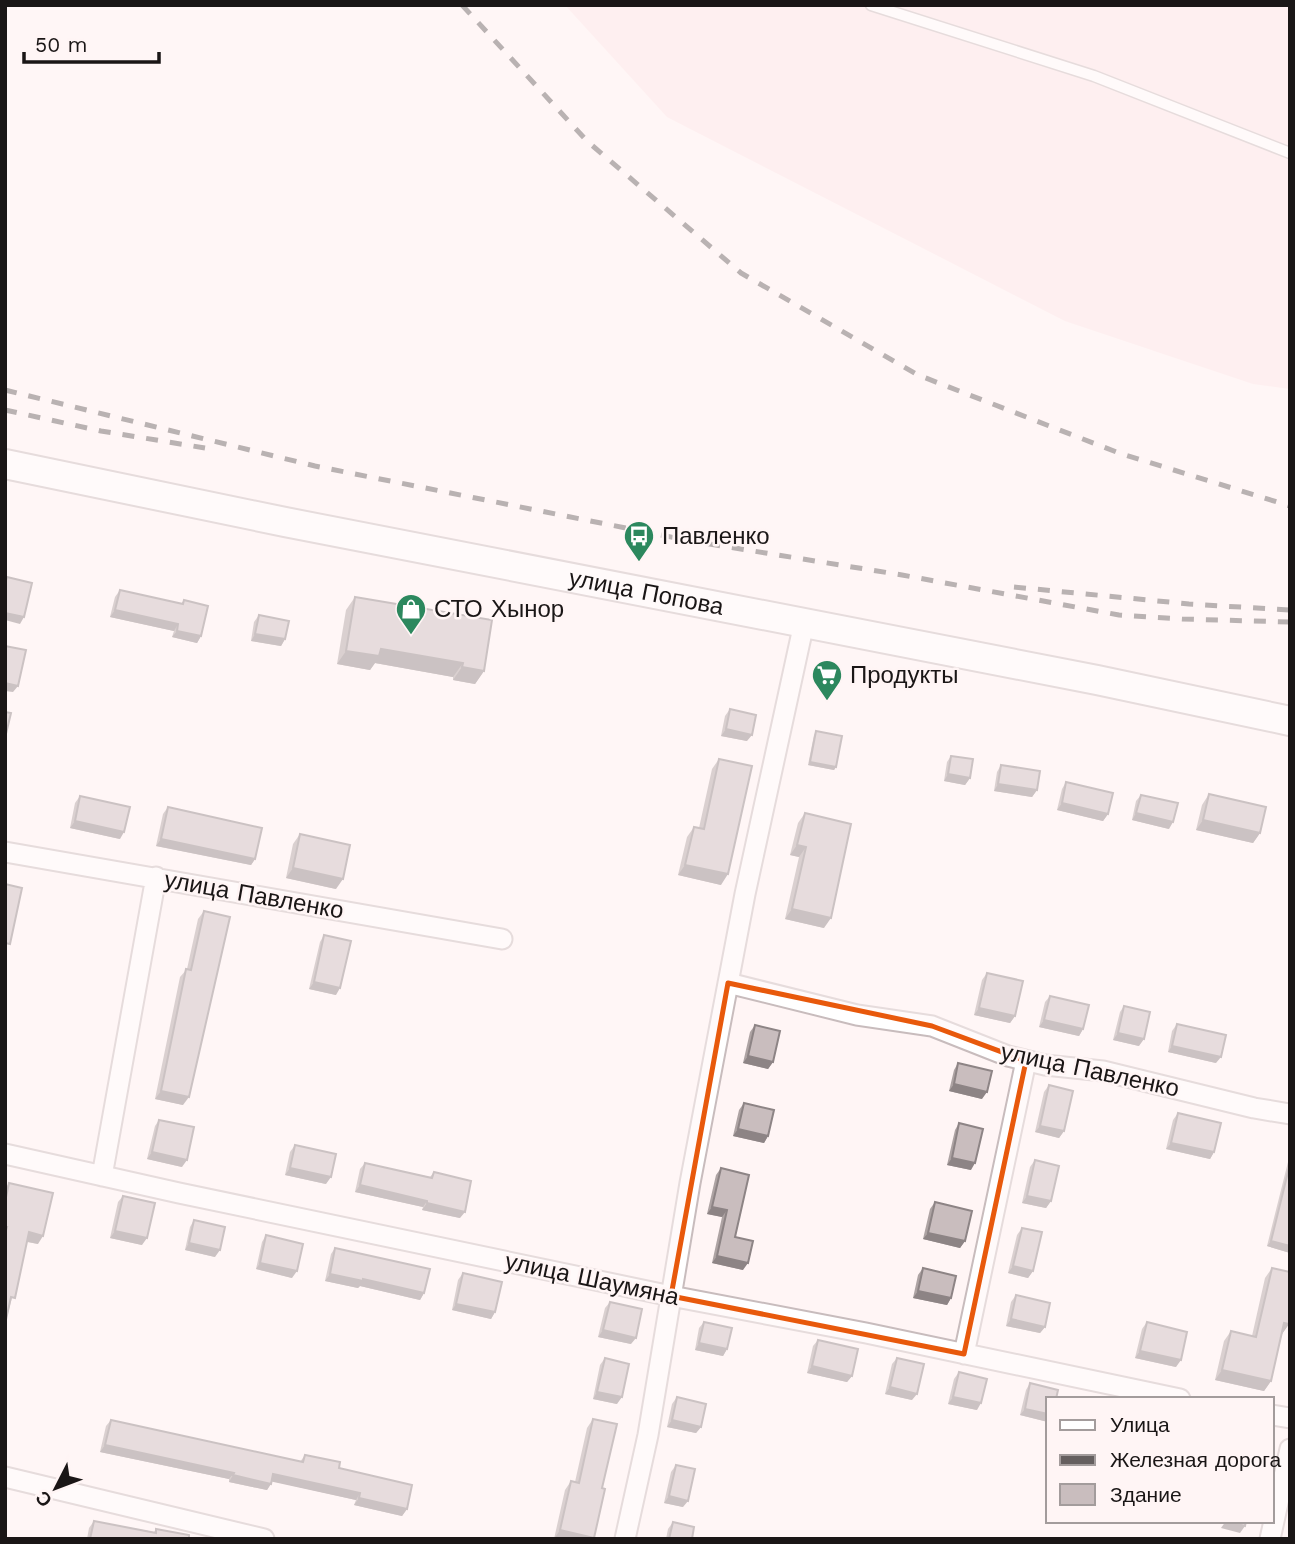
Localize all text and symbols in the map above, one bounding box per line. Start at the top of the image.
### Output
scale bar [24,21,159,65]
text: 50 m [35,32,87,57]
bus stop icon: Павленко [622,519,656,563]
place label: Павленко [662,522,770,550]
street label: улица Попова [567,564,727,621]
shop icon: СТО Хынор [394,592,428,636]
place label: СТО Хынор [434,595,564,623]
supermarket icon: Продукты [810,658,844,702]
place label: Продукты [850,661,958,689]
street label: улица Павленко [162,865,346,925]
street label: улица Павленко [998,1037,1182,1103]
street label: улица Шаумяна [502,1247,682,1311]
legend [1046,1397,1274,1523]
text: Улица [1110,1412,1170,1437]
text: Железная дорога [1110,1447,1282,1472]
north arrow [21,1453,91,1523]
text: Здание [1110,1482,1182,1507]
text: С [30,1486,57,1512]

